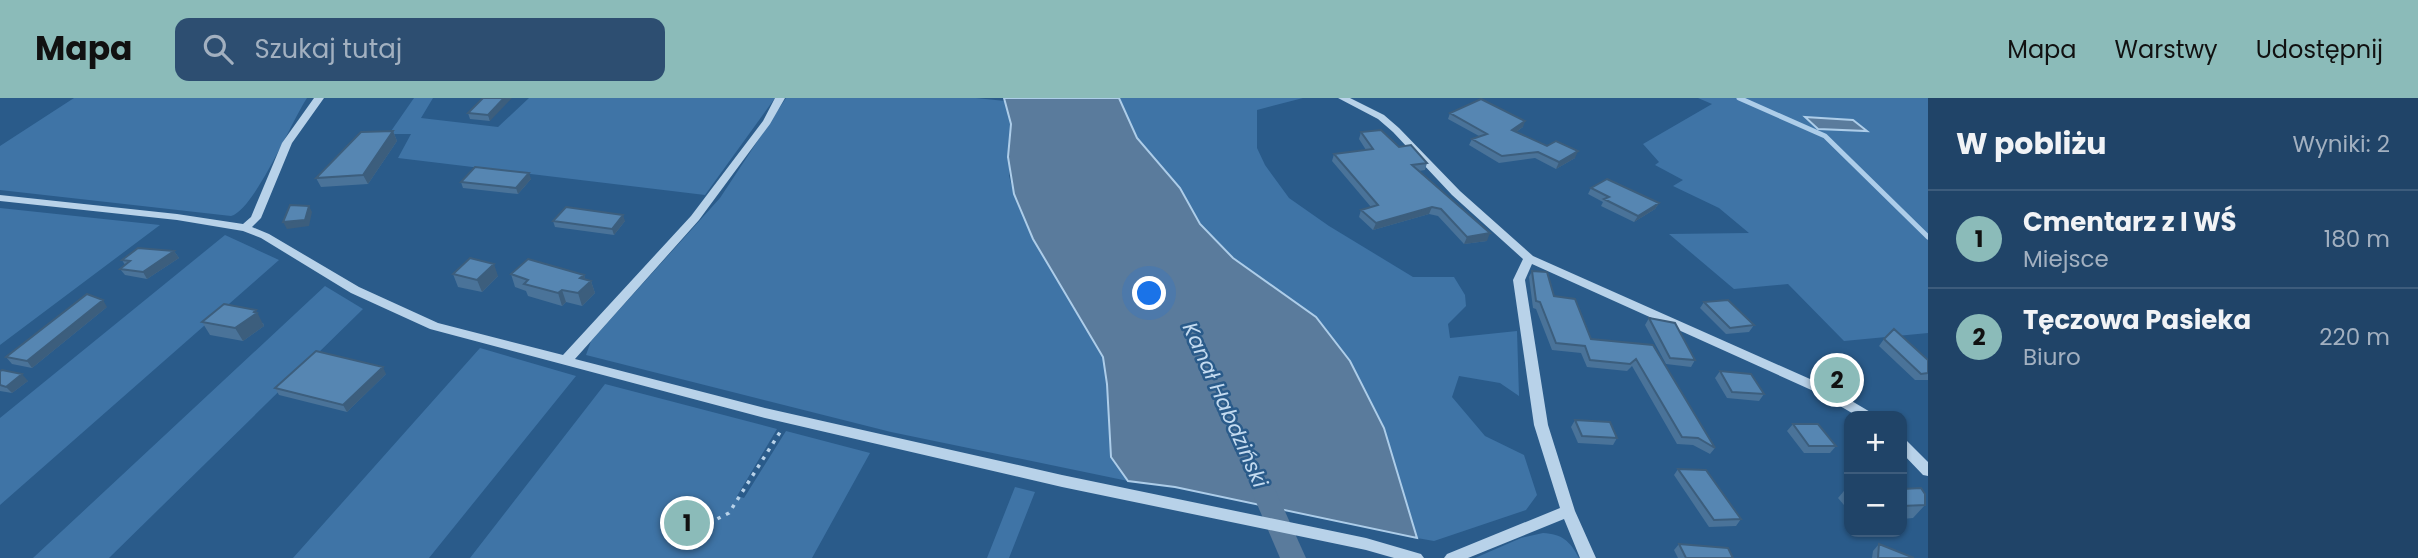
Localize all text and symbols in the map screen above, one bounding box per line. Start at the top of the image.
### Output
search box [175,18,665,81]
text: Mapa [35,25,133,72]
icon: search [199,30,237,68]
text: Szukaj tutaj [255,31,402,67]
text: Mapa [2007,33,2077,66]
text: Warstwy [2115,33,2218,66]
text: Udostępnij [2256,33,2383,66]
text: W pobliżu [1956,122,2107,165]
text: Wyniki: 2 [2292,128,2390,160]
text: Cmentarz z I WŚ [2023,204,2237,240]
text: 1 [1975,223,1983,255]
text: 180 m [2324,223,2390,255]
text: Miejsce [2023,243,2109,275]
your location [1132,276,1166,310]
text: Tęczowa Pasieka [2023,302,2251,338]
water label: Kanał Habdziński [1176,318,1275,493]
text: 2 [1972,321,1986,353]
text: 220 m [2319,321,2390,353]
text: Biuro [2023,341,2081,373]
pin: 2 [1814,354,1860,406]
map controls [1844,411,1907,537]
button: + [1844,411,1907,474]
button: − [1844,474,1907,537]
pin: 1 [664,497,710,549]

